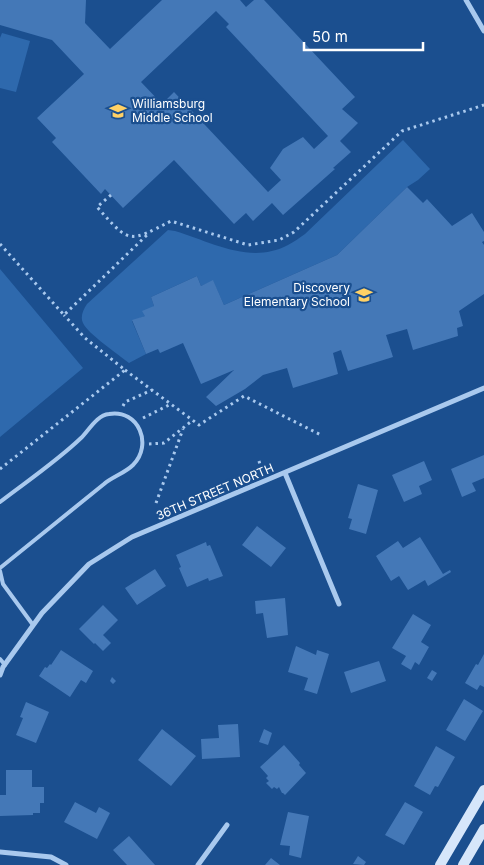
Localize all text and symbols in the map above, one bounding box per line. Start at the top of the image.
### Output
scale bar [304,20,423,52]
text: 50 m [312,27,348,46]
place label: Williamsburg Middle School [132,96,213,125]
school or university icon: Williamsburg Middle School [108,101,128,121]
place label: Discovery Elementary School [244,280,350,309]
school or university icon: Discovery Elementary School [354,285,374,305]
street label: 36TH STREET NORTH [154,460,276,523]

